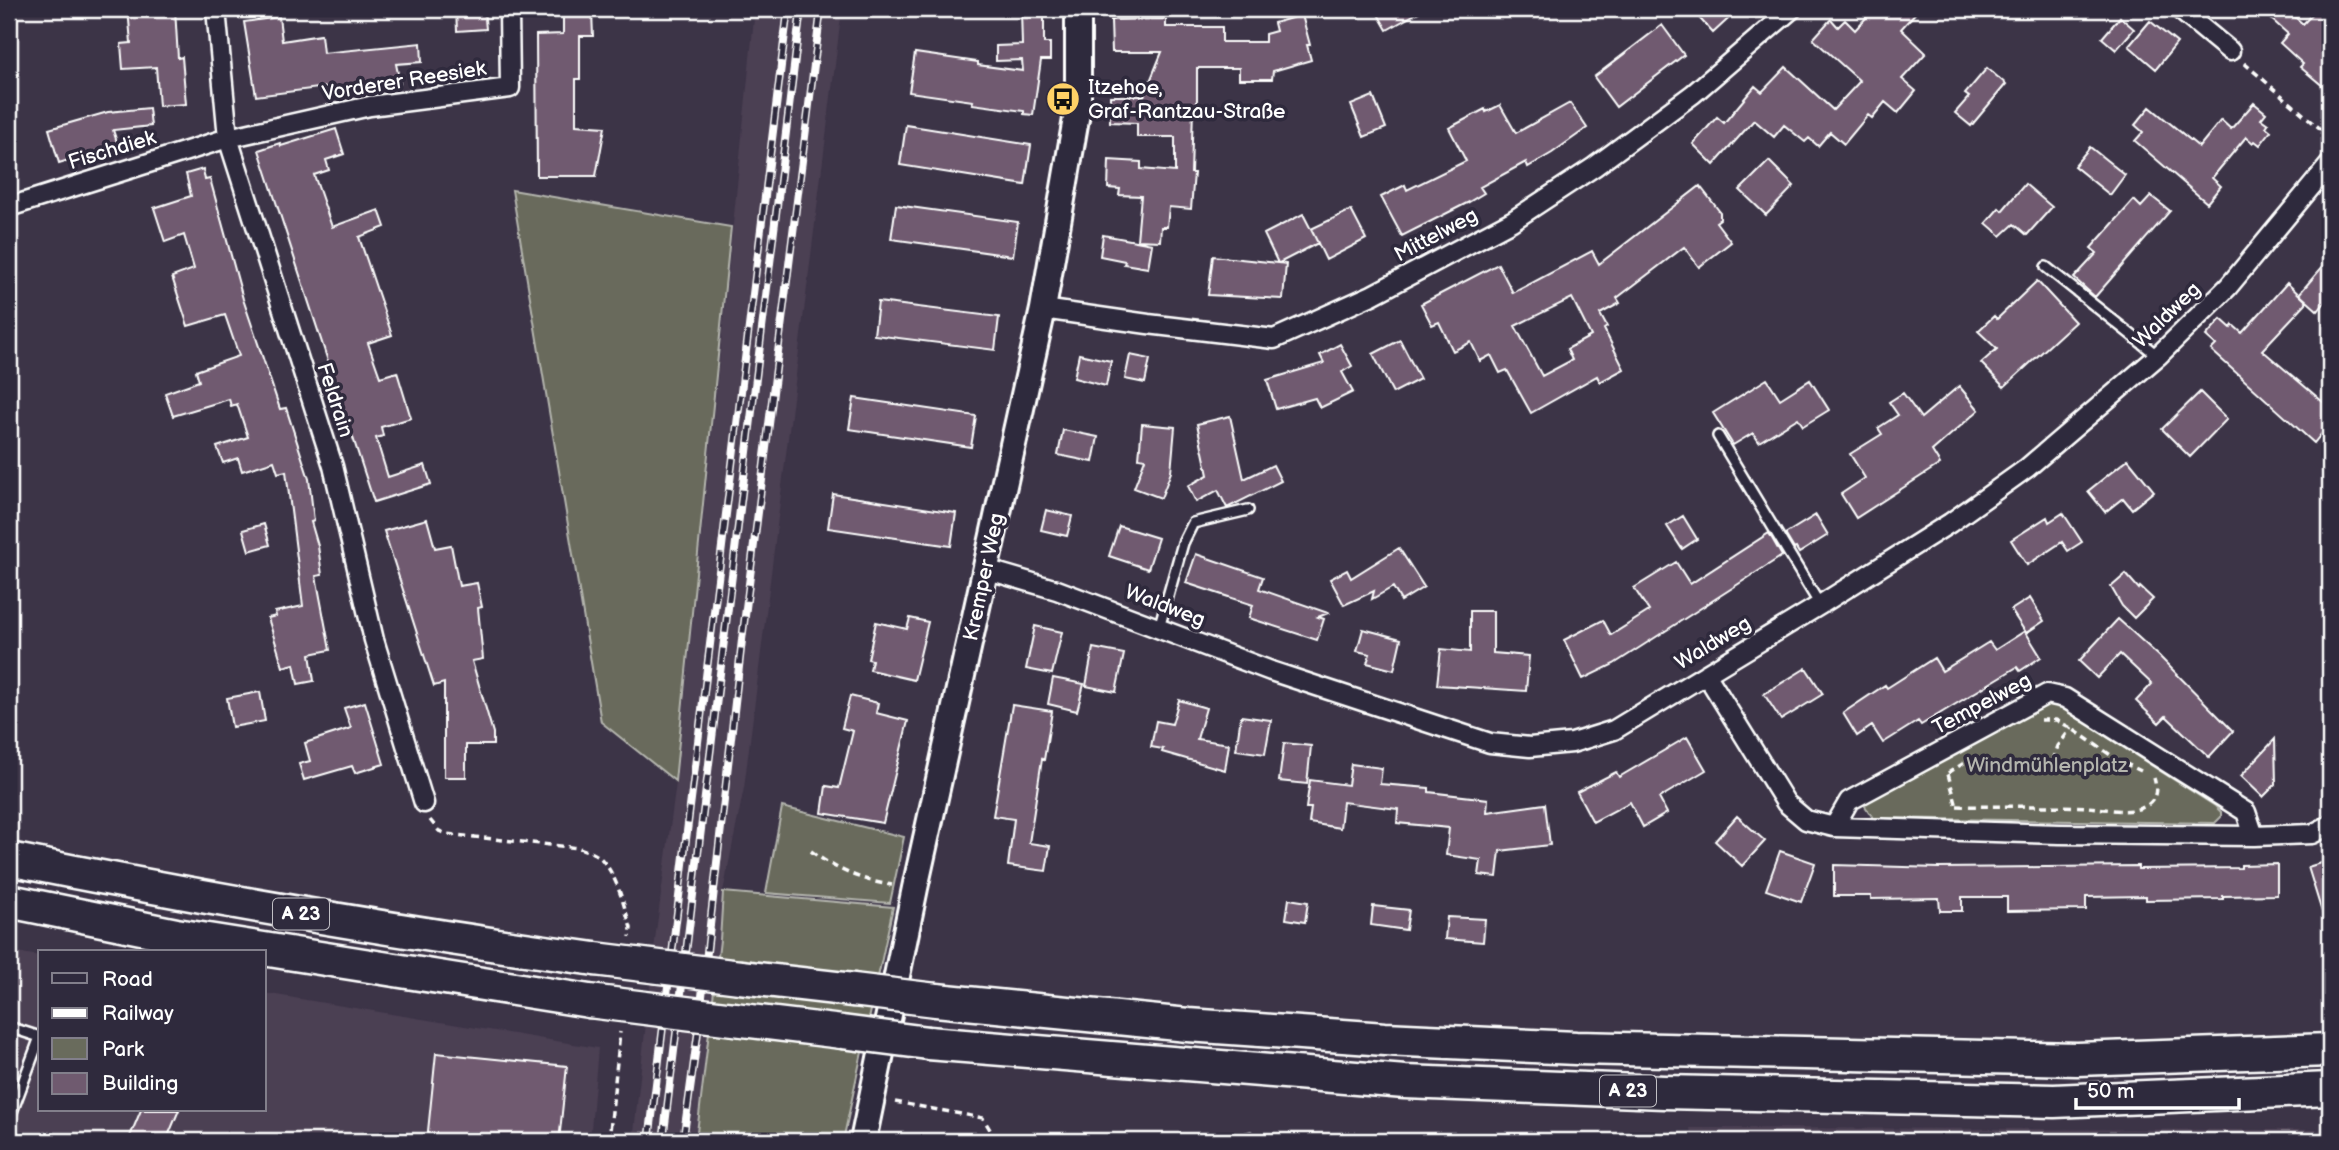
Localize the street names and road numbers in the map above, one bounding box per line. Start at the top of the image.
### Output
street label: Vorderer Reesiek [320,56,488,106]
street label: Fischdiek [65,125,160,175]
street label: Mittelweg [1390,203,1482,267]
street label: Waldweg [2128,277,2206,353]
street label: Feldrain [311,360,359,440]
street label: Kremper Weg [958,511,1010,643]
street label: Waldweg [1121,579,1209,633]
street label: Waldweg [1671,611,1755,675]
street label: Tempelweg [1928,668,2036,740]
road number: A 23 [273,898,329,930]
road number: A 23 [1600,1076,1656,1106]

